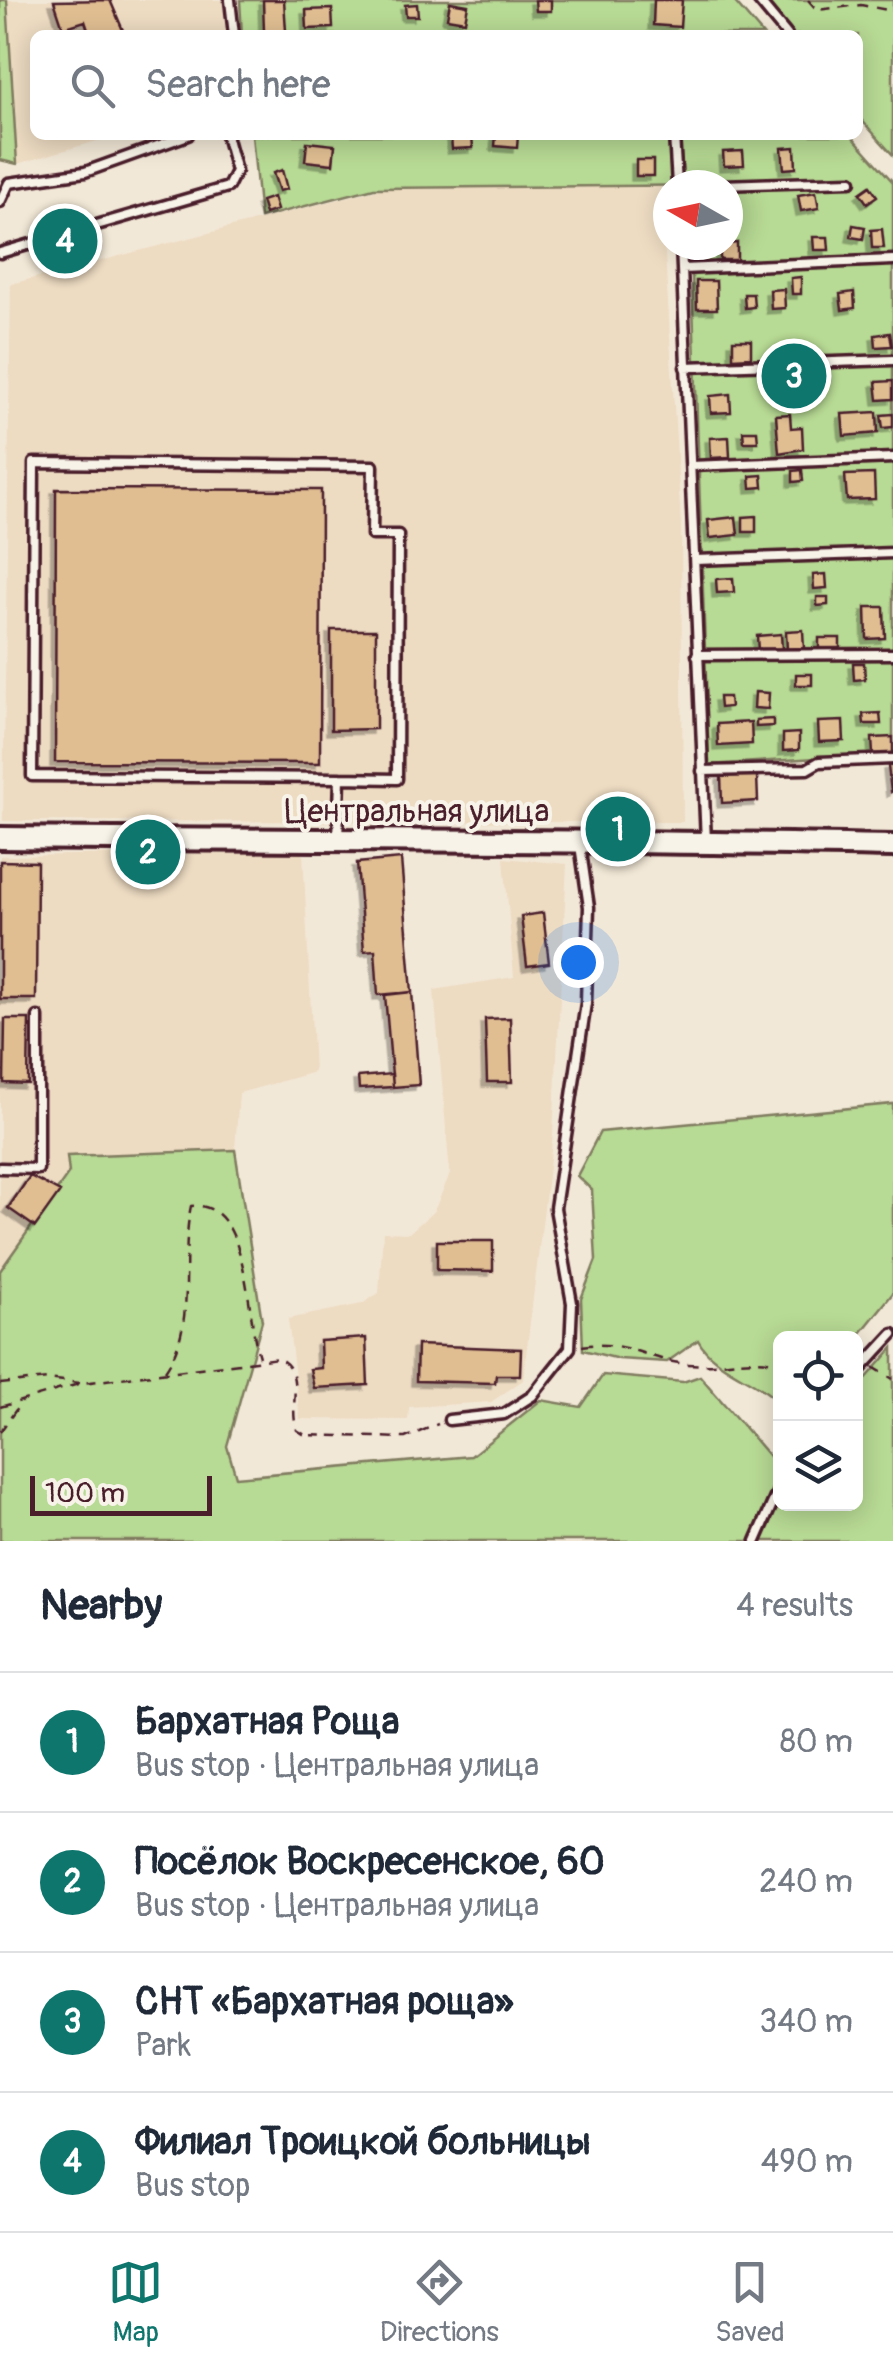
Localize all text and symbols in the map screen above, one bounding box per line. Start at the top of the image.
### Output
search box [30,30,863,140]
icon: search [65,58,120,113]
text: Search here [145,61,331,109]
north arrow [653,170,743,260]
pin: 4 [32,204,98,278]
pin: 3 [762,338,826,414]
street label: Центральная улица [285,792,549,832]
pin: 1 [586,792,650,866]
pin: 2 [116,814,180,890]
your location [553,937,604,988]
map controls [773,1331,863,1511]
button: locate [773,1331,863,1421]
button: layers [773,1421,863,1511]
scale bar [30,1471,212,1516]
text: 100 m [45,1476,125,1511]
text: Nearby [40,1580,162,1632]
text: 4 results [736,1586,853,1626]
text: Бархатная Роща [135,1698,400,1746]
text: 1 [66,1722,79,1762]
text: 80 m [780,1722,853,1762]
text: Bus stop · Центральная улица [135,1746,539,1786]
text: Посёлок Воскресенское, 60 [135,1838,605,1886]
text: 2 [64,1862,81,1902]
text: 240 m [759,1862,853,1902]
text: Bus stop · Центральная улица [135,1886,539,1926]
text: СНТ «Бархатная роща» [135,1978,514,2026]
text: 3 [64,2002,81,2042]
text: 340 m [759,2002,853,2042]
text: Park [135,2026,191,2066]
text: Филиал Троицкой больницы [135,2118,591,2166]
text: 4 [63,2142,82,2182]
text: 490 m [761,2142,853,2182]
text: Bus stop [135,2166,250,2206]
tab: Map [108,2255,163,2350]
tab: Directions [380,2255,499,2350]
tab: Saved [715,2255,785,2350]

